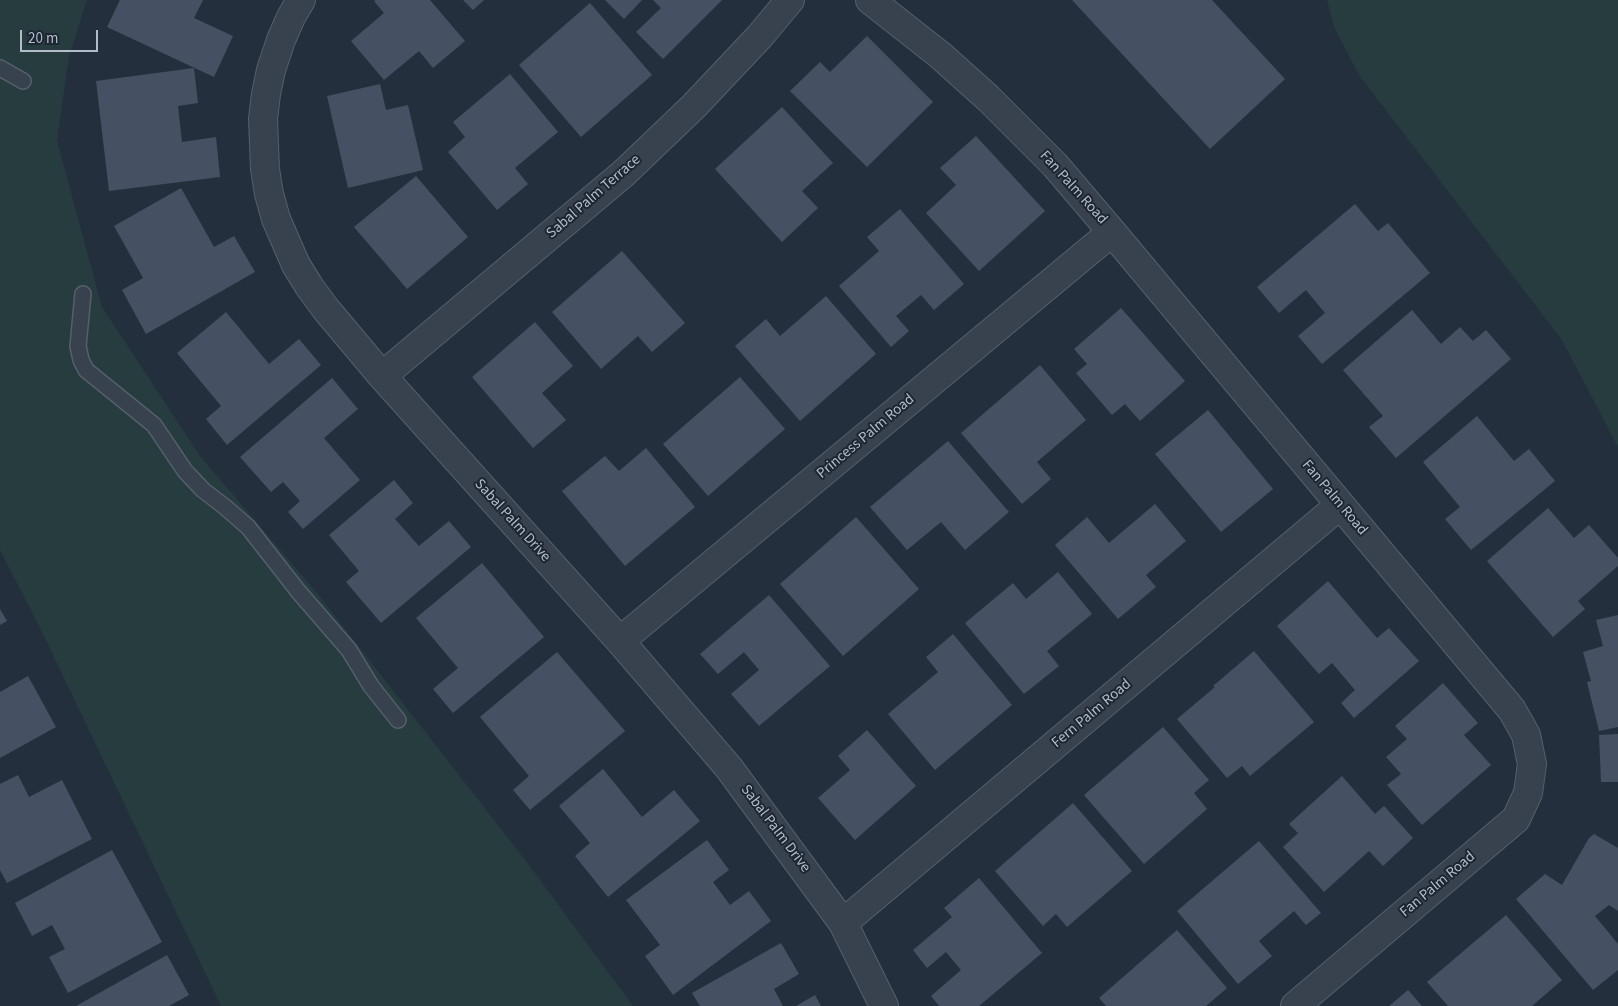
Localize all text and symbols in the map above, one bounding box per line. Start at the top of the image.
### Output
scale bar [22,20,100,52]
text: 20 m [28,28,58,49]
street label: Fan Palm Road [1035,148,1111,228]
street label: Sabal Palm Terrace [543,151,645,243]
street label: Princess Palm Road [813,391,919,483]
street label: Fan Palm Road [1297,457,1371,539]
street label: Sabal Palm Drive [470,476,554,566]
street label: Fern Palm Road [1049,676,1135,752]
street label: Sabal Palm Drive [736,782,814,876]
street label: Fan Palm Road [1397,848,1479,922]

